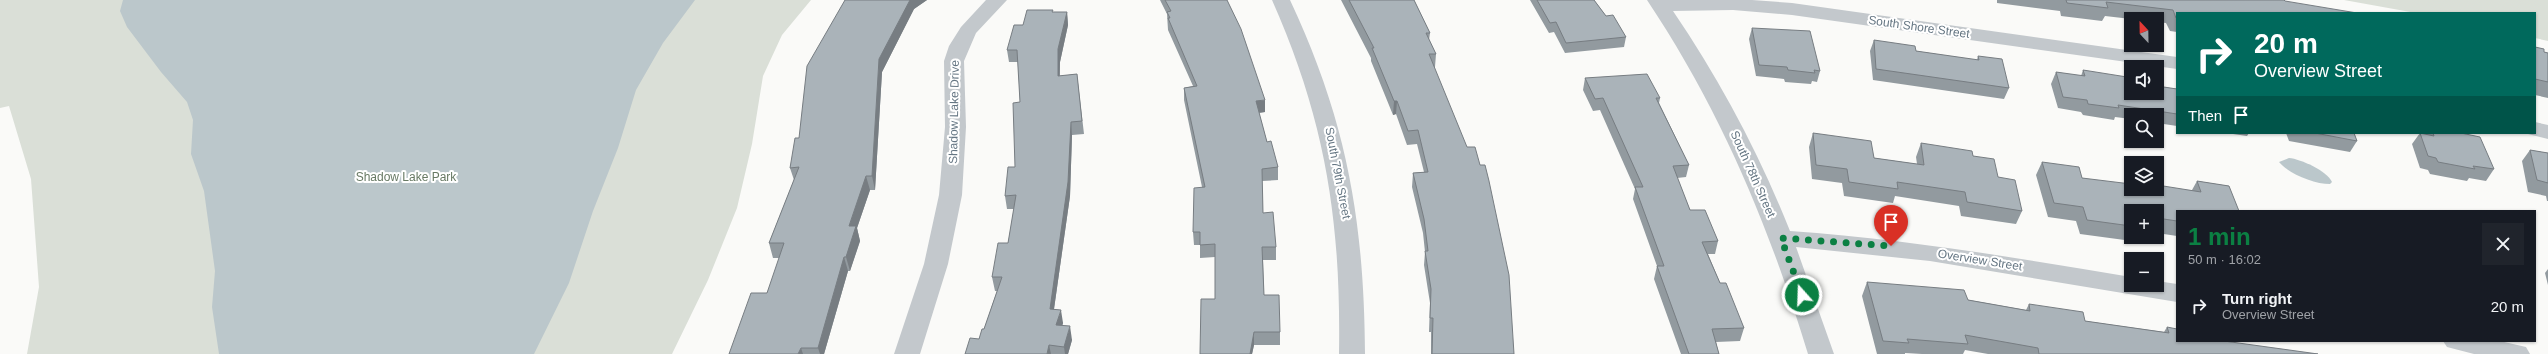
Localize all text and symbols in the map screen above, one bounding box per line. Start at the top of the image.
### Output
north arrow [2124,12,2164,52]
map controls [2124,12,2164,292]
street label: South Shore Street [1867,13,1971,41]
icon: right [2188,28,2240,80]
text: 20 m [2254,28,2318,59]
street label: Shadow Lake Drive [946,60,962,164]
button: sound [2124,60,2164,100]
text: Overview Street [2254,61,2382,81]
icon: arrive [2230,104,2252,126]
text: Then [2188,107,2222,124]
button: search [2124,108,2164,148]
street label: South 79th Street [1322,126,1354,221]
street label: South 78th Street [1728,128,1779,220]
button: layers [2124,156,2164,196]
park label: Shadow Lake Park [356,170,457,184]
button: + [2124,204,2164,244]
pin [1874,205,1908,246]
icon: arrive [1880,211,1902,233]
text: 1 min [2188,223,2251,250]
button: close [2482,223,2524,265]
street label: Overview Street [1937,246,2024,274]
button: − [2124,252,2164,292]
text: 50 m · 16:02 [2188,252,2261,267]
position arrow [1781,274,1823,316]
text: Turn right [2222,290,2292,307]
icon: right [2188,295,2210,317]
text: 20 m [2491,298,2524,315]
text: Overview Street [2222,307,2314,322]

